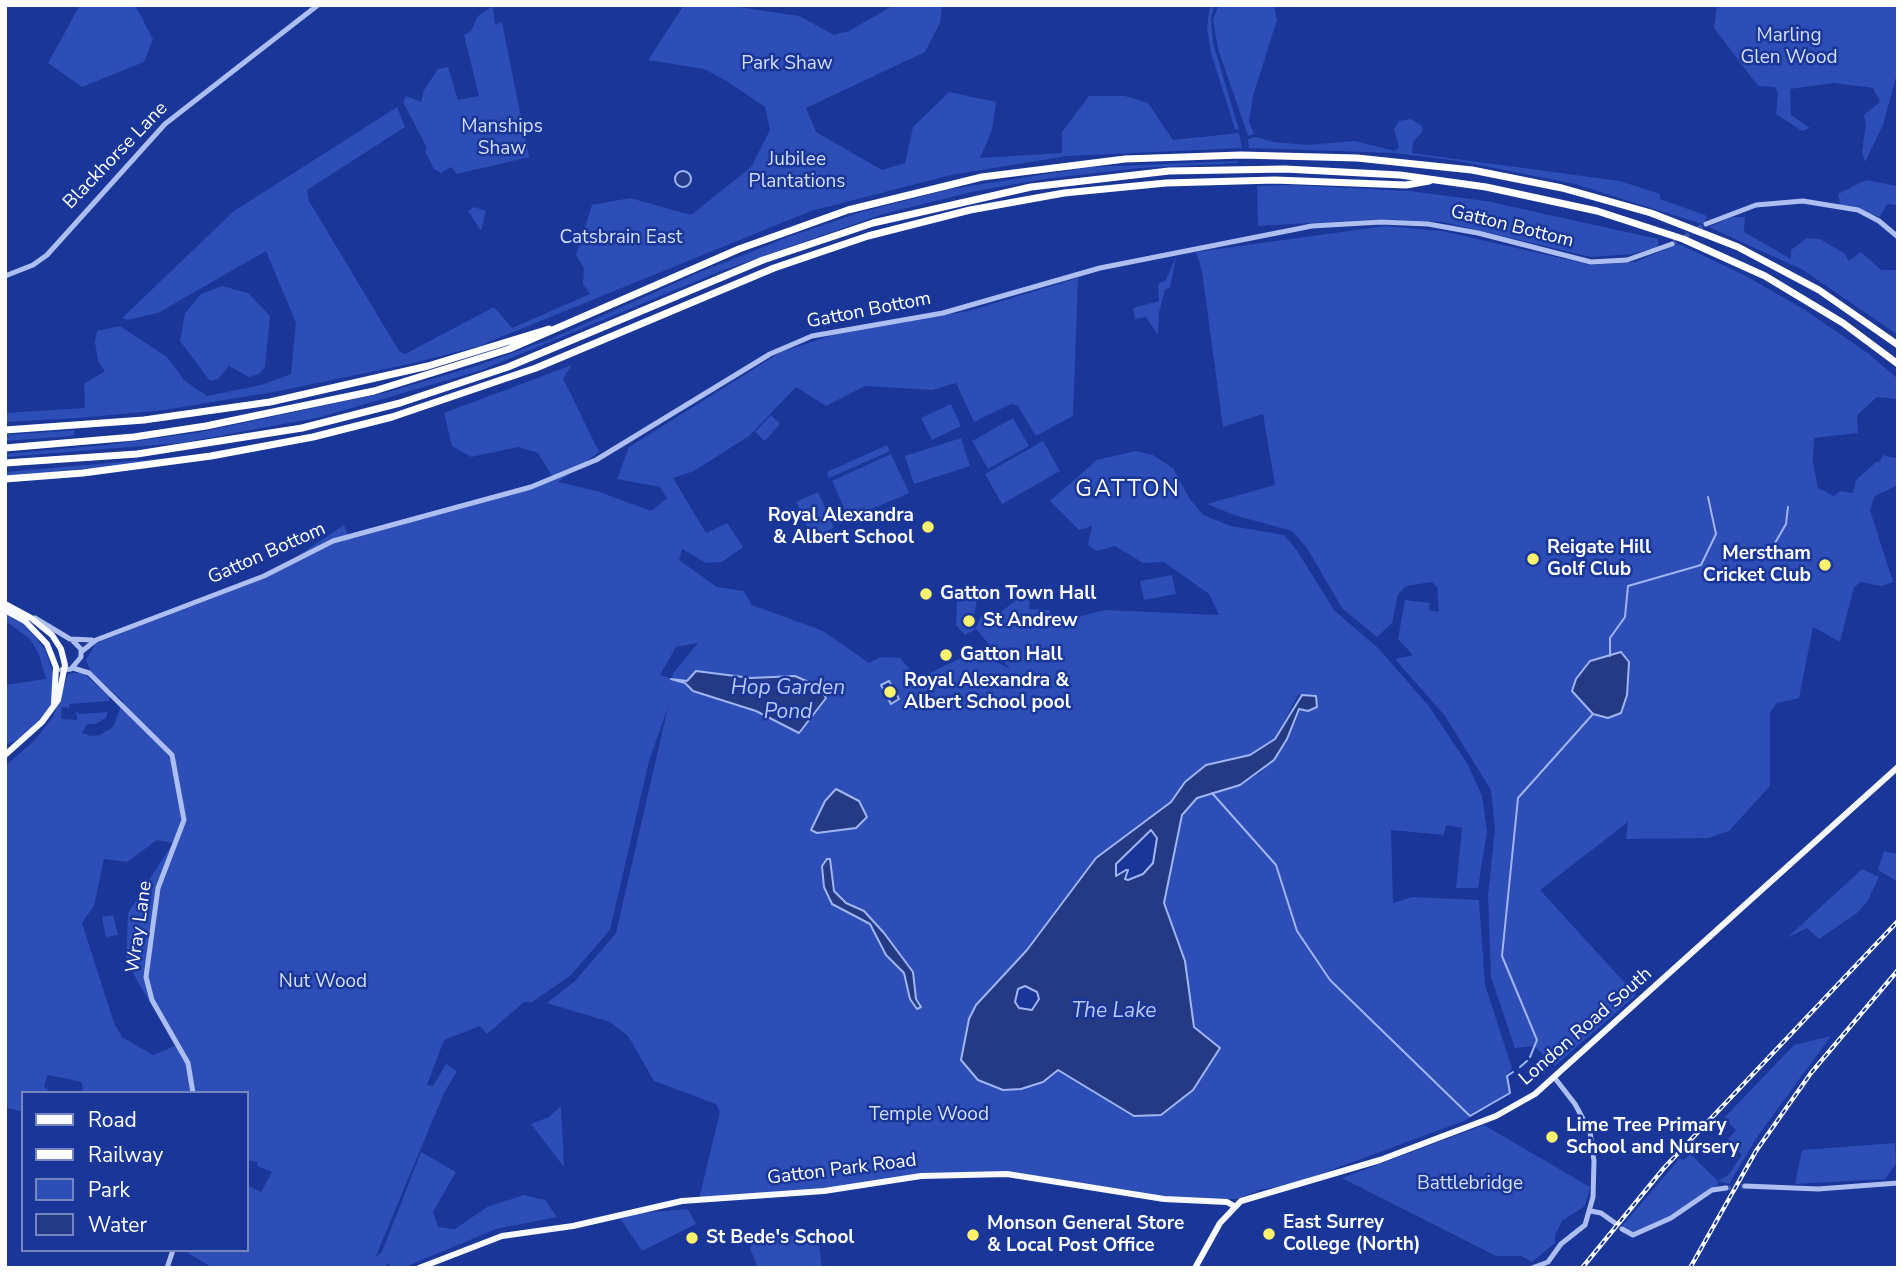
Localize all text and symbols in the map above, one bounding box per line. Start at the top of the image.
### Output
park label: Marling Glen Wood [1740,25,1838,69]
park label: Park Shaw [741,53,833,75]
street label: Blackhorse Lane [59,98,173,214]
park label: Manships Shaw [461,116,543,160]
park label: Jubilee Plantations [749,149,845,193]
street label: Gatton Bottom [1448,201,1576,253]
park label: Catsbrain East [560,227,682,249]
street label: Gatton Bottom [805,288,933,334]
district label: GATTON [1076,476,1180,504]
place label: Royal Alexandra & Albert School [768,505,914,549]
street label: Gatton Bottom [205,518,329,590]
marker: Royal Alexandra & Albert School [920,519,936,535]
place label: Reigate Hill Golf Club [1547,537,1651,581]
place label: Merstham Cricket Club [1703,543,1811,587]
marker: Reigate Hill Golf Club [1525,551,1541,567]
marker: Merstham Cricket Club [1817,557,1833,573]
place label: Gatton Town Hall [940,583,1096,605]
marker: Gatton Town Hall [918,586,934,602]
place label: St Andrew [983,610,1078,632]
marker: St Andrew [961,613,977,629]
place label: Gatton Hall [960,644,1063,666]
marker: Gatton Hall [938,647,954,663]
place label: Royal Alexandra & Albert School pool [904,670,1071,714]
water label: Hop Garden Pond [731,676,845,726]
marker: Royal Alexandra & Albert School pool [882,684,898,700]
street label: Wray Lane [122,880,158,974]
street label: London Road South [1515,963,1657,1091]
park label: Nut Wood [279,971,367,993]
water label: The Lake [1071,999,1157,1025]
legend [21,1091,248,1252]
park label: Temple Wood [869,1104,989,1126]
text: Road [88,1106,137,1134]
place label: Lime Tree Primary School and Nursery [1566,1115,1739,1159]
marker: Lime Tree Primary School and Nursery [1544,1129,1560,1145]
text: Railway [88,1141,163,1169]
street label: Gatton Park Road [766,1150,918,1190]
park label: Battlebridge [1417,1173,1523,1195]
text: Park [88,1176,130,1204]
text: Water [88,1211,147,1239]
place label: East Surrey College (North) [1283,1212,1421,1256]
place label: Monson General Store & Local Post Office [987,1213,1184,1257]
marker: East Surrey College (North) [1261,1226,1277,1242]
place label: St Bede's School [706,1227,854,1249]
marker: Monson General Store & Local Post Office [965,1227,981,1243]
marker: St Bede's School [684,1230,700,1246]

